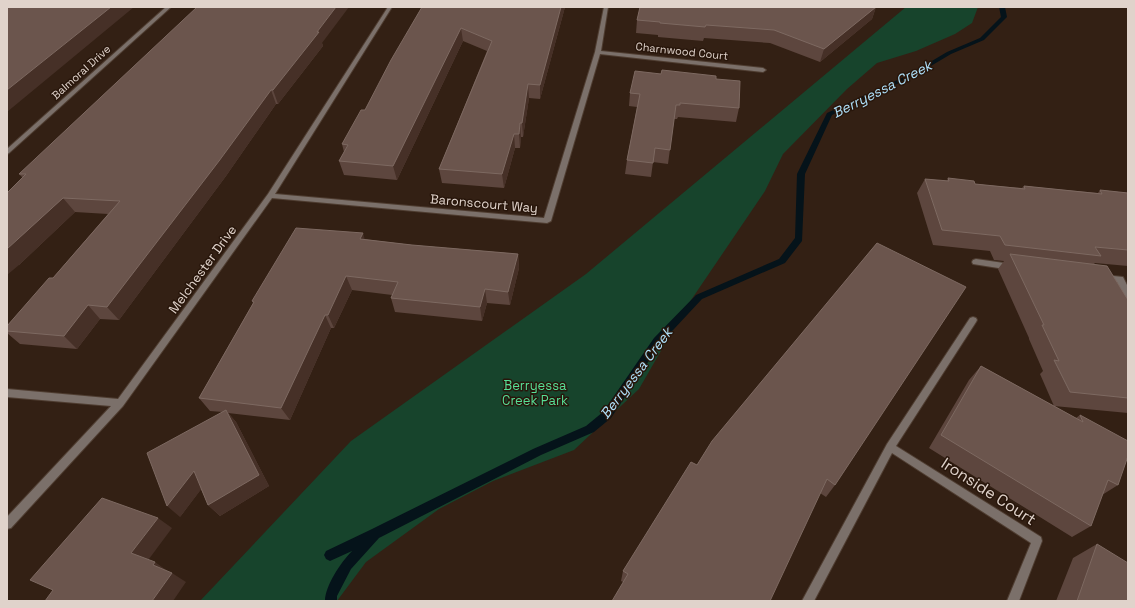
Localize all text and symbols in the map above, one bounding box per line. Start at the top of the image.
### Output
street label: Charnwood Court [635,39,729,63]
street label: Balmoral Drive [49,42,113,102]
water label: Berryessa Creek [829,55,936,122]
street label: Baronscourt Way [429,190,538,217]
street label: Melchester Drive [165,222,240,317]
water label: Berryessa Creek [596,323,677,422]
park label: Berryessa Creek Park [502,377,568,409]
street label: Ironside Court [937,453,1040,530]

